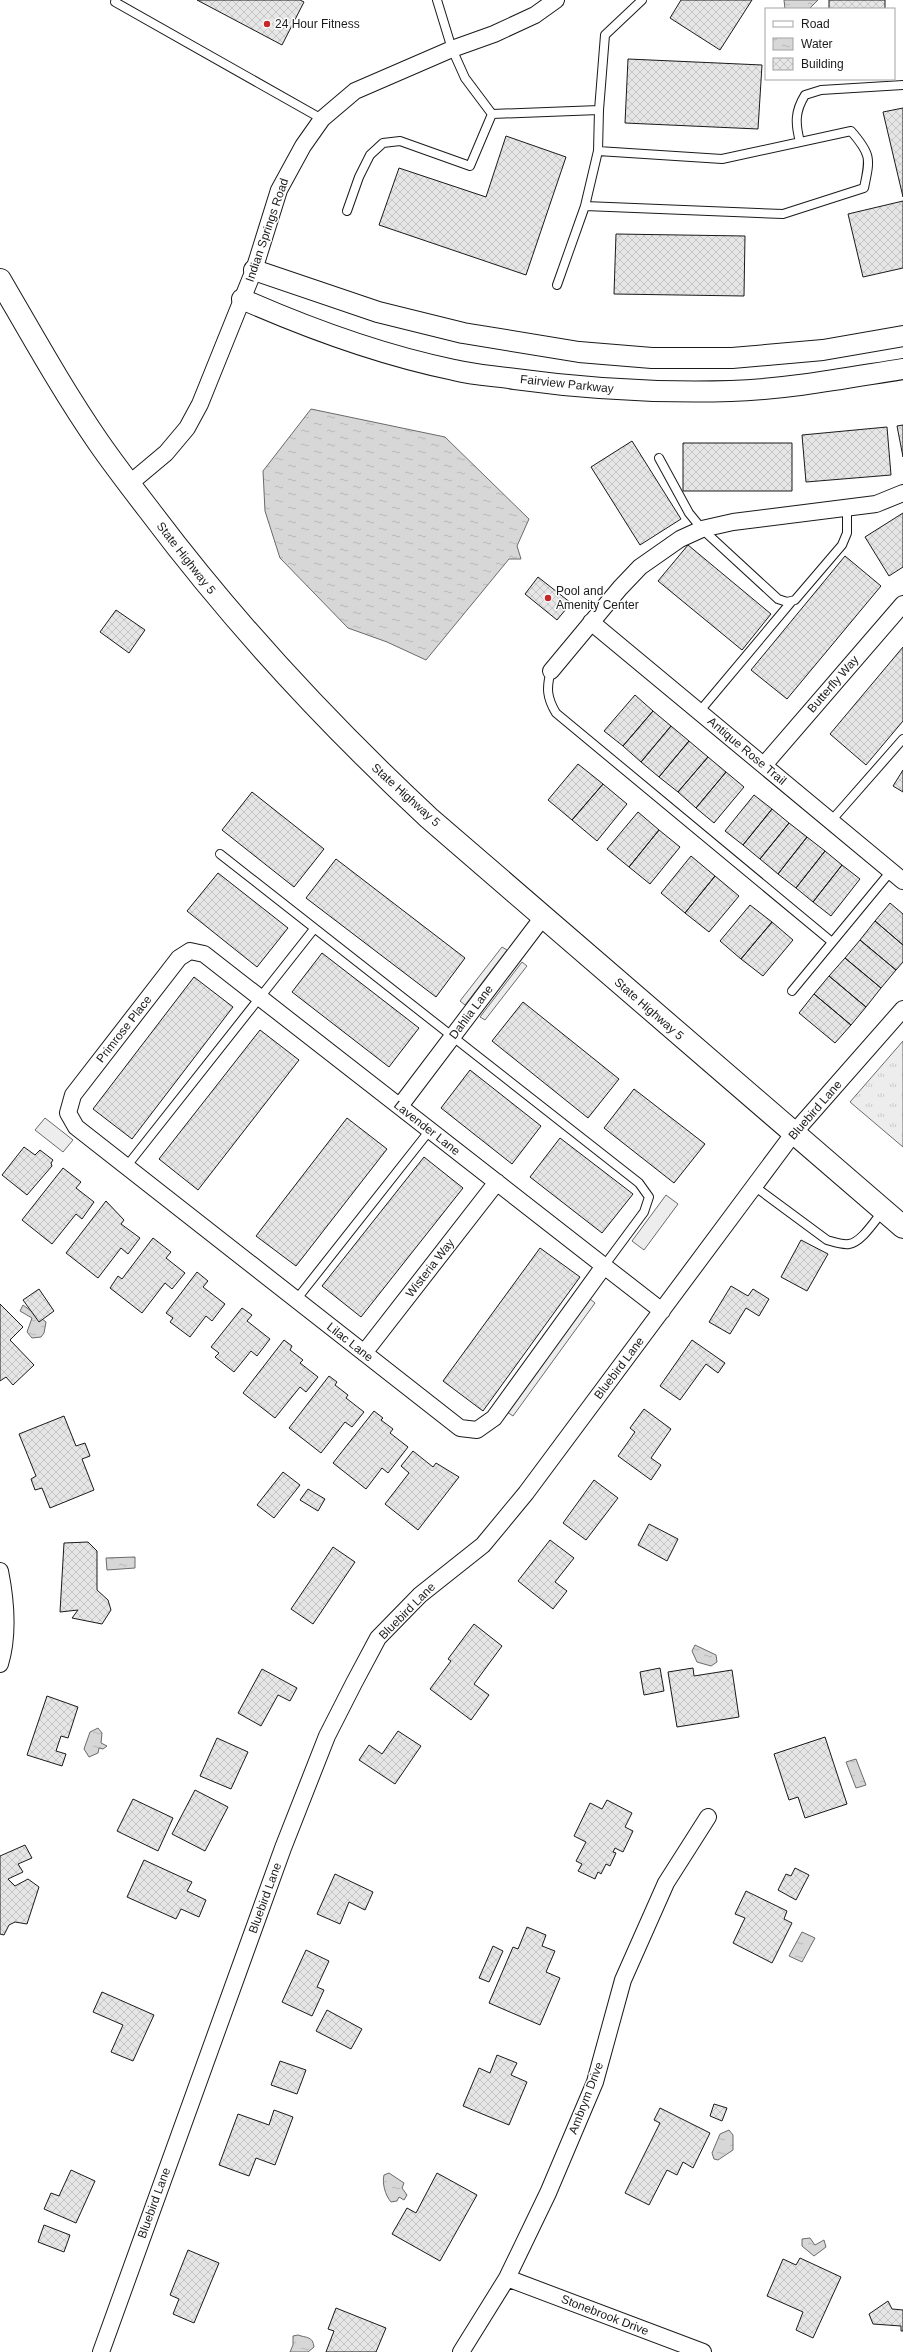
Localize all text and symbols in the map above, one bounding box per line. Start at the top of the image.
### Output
legend [765,8,895,80]
place label: 24 Hour Fitness [275,17,360,31]
text: Road [801,17,830,31]
marker: 24 Hour Fitness [262,19,272,29]
text: Water [801,37,833,51]
text: Building [801,57,844,71]
street label: Indian Springs Road [243,176,291,284]
street label: Fairview Parkway [520,372,614,396]
street label: State Highway 5 [154,519,219,597]
place label: Pool and Amenity Center [556,584,639,612]
marker: Pool and Amenity Center [543,593,553,603]
street label: Butterfly Way [804,653,862,715]
street label: Antique Rose Trail [705,714,789,788]
street label: State Highway 5 [369,761,443,830]
street label: State Highway 5 [611,975,687,1043]
street label: Dahlia Lane [446,982,496,1042]
street label: Primrose Place [93,992,155,1065]
street label: Bluebird Lane [785,1077,845,1143]
street label: Lavender Lane [391,1098,463,1158]
street label: Wisteria Way [403,1236,457,1300]
street label: Lilac Lane [324,1320,376,1365]
street label: Bluebird Lane [591,1334,647,1402]
street label: Bluebird Lane [376,1580,438,1642]
street label: Bluebird Lane [246,1861,284,1935]
street label: Ambrym Drive [566,2060,606,2136]
street label: Bluebird Lane [135,2166,173,2240]
street label: Stonebrook Drive [559,2292,651,2338]

